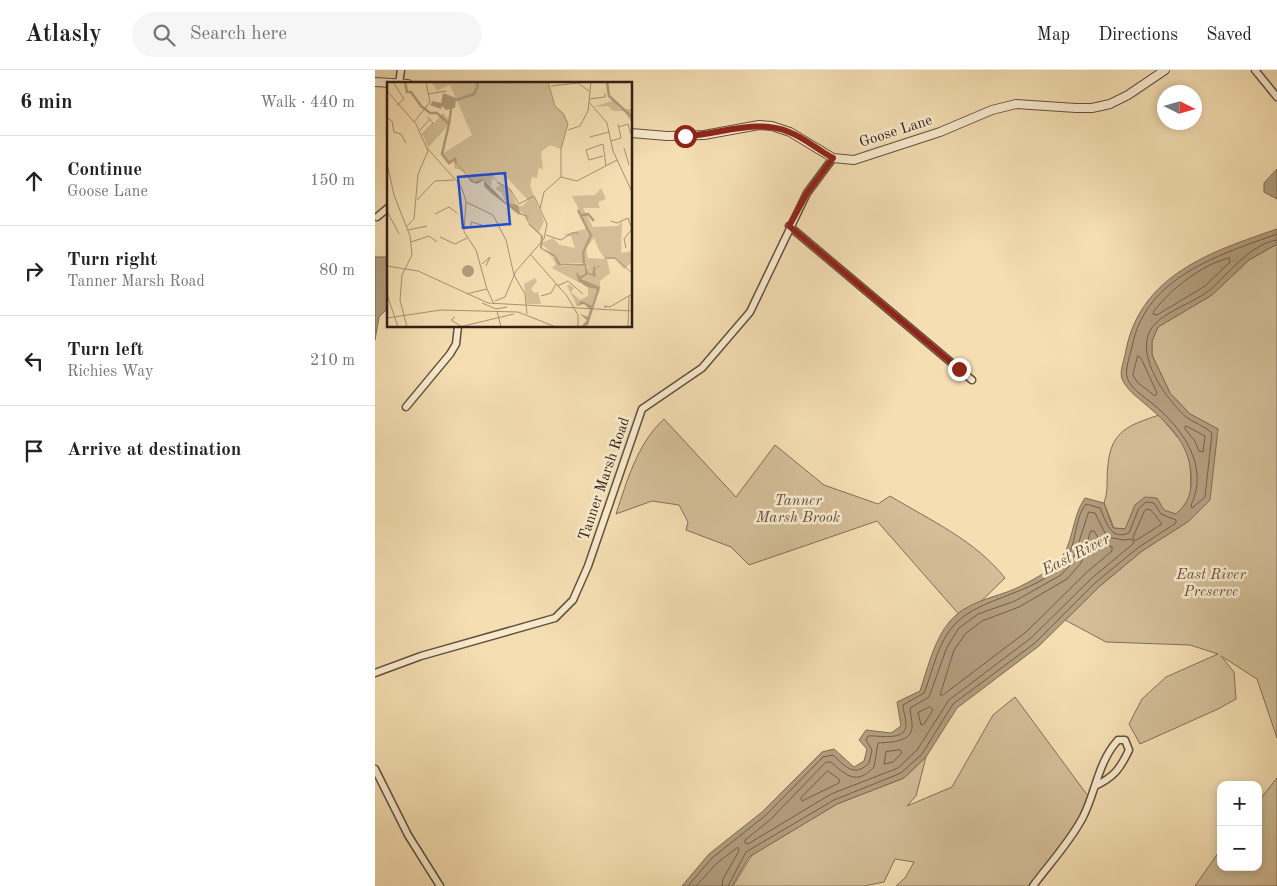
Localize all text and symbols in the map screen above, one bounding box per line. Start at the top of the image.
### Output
search box [132,12,482,57]
icon: search [150,21,178,49]
text: Atlasly [25,23,102,47]
text: Search here [190,25,287,44]
text: Map [1037,26,1070,44]
text: Directions [1098,26,1178,44]
text: Saved [1206,26,1252,44]
inset map [387,82,633,328]
north arrow [1157,85,1202,130]
text: 6 min [20,92,73,113]
text: Walk · 440 m [260,95,355,111]
street label: Goose Lane [858,113,934,151]
route start [674,125,697,148]
text: Continue [67,161,142,180]
icon: ahead [20,167,48,195]
text: 150 m [310,173,355,189]
text: Goose Lane [67,184,148,200]
text: Turn right [67,251,157,270]
icon: right [20,257,48,285]
text: 80 m [319,263,355,279]
text: Tanner Marsh Road [67,274,205,290]
text: Turn left [67,341,144,360]
icon: left [20,347,48,375]
text: 210 m [310,353,355,369]
route end [948,358,971,381]
text: Richies Way [67,364,154,380]
street label: Tanner Marsh Road [577,415,633,543]
icon: arrive [20,437,48,465]
text: Arrive at destination [67,441,241,460]
park label: Tanner Marsh Brook [755,494,840,526]
water label: East River [1039,531,1114,579]
park label: East River Preserve [1175,568,1246,600]
map controls [1217,781,1262,871]
button: + [1217,781,1262,826]
button: − [1217,826,1262,871]

